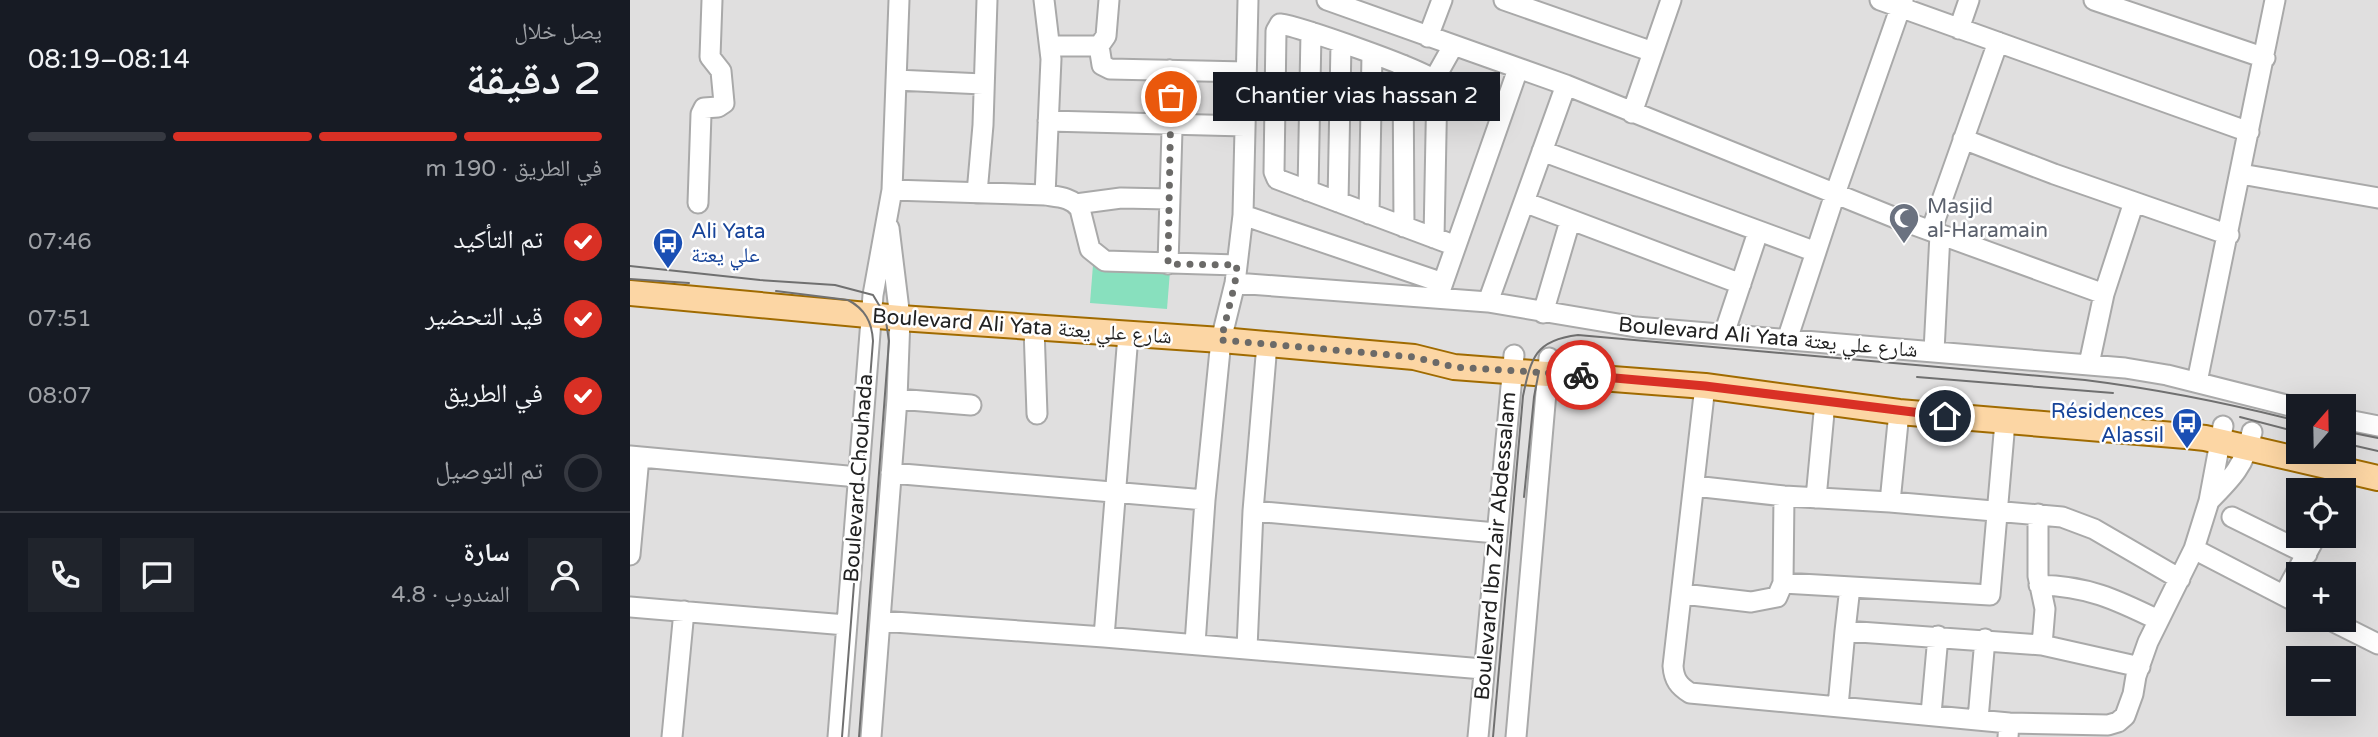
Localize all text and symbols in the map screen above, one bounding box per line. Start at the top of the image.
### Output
text: يصل خلال [514,18,602,46]
text: 08:14–08:19 [28,44,190,75]
text: 2 دقيقة [466,52,602,107]
pin [1141,67,1201,127]
callout: Chantier vias hassan 2 [1213,72,1500,122]
icon: bag [1152,78,1190,116]
text: Chantier vias hassan 2 [1235,82,1478,110]
text: في الطريق · 190 m [425,155,602,183]
place label: Masjid al-Haramain [1927,194,2048,243]
mosque icon: Masjid al-Haramain [1887,201,1921,245]
place label: Ali Yata علي يعتة [691,219,766,271]
icon: check [564,223,602,261]
text: تم التأكيد [453,224,543,255]
bus stop icon: Ali Yata علي يعتة [651,226,685,270]
text: 07:46 [28,228,92,256]
icon: check [564,300,602,338]
text: قيد التحضير [425,301,543,332]
street label: Boulevard Ali Yata شارع علي يعتة [871,304,1173,353]
text: 07:51 [28,305,92,333]
street label: Boulevard Ali Yata شارع علي يعتة [1617,312,1919,366]
courier [1546,340,1616,410]
icon: bike [1562,356,1600,394]
street label: Boulevard Chouhada [839,373,878,583]
icon: check [564,377,602,415]
text: في الطريق [443,378,543,409]
text: 08:07 [28,382,92,410]
pin [1915,386,1975,446]
street label: Boulevard Ibn Zair Abdessalam [1470,391,1521,701]
north arrow [2286,394,2356,464]
map controls [2286,394,2356,716]
icon: home [1926,397,1964,435]
place label: Résidences Alassil [2051,399,2164,448]
bus stop icon: Résidences Alassil [2170,406,2204,450]
text: تم التوصيل [435,455,543,486]
button: locate [2286,478,2356,548]
text: سارة [463,537,510,568]
button: phone [28,538,102,612]
button: chat [120,538,194,612]
button: person [528,538,602,612]
button: + [2286,562,2356,632]
text: المندوب · 4.8 [391,581,510,609]
button: − [2286,646,2356,716]

